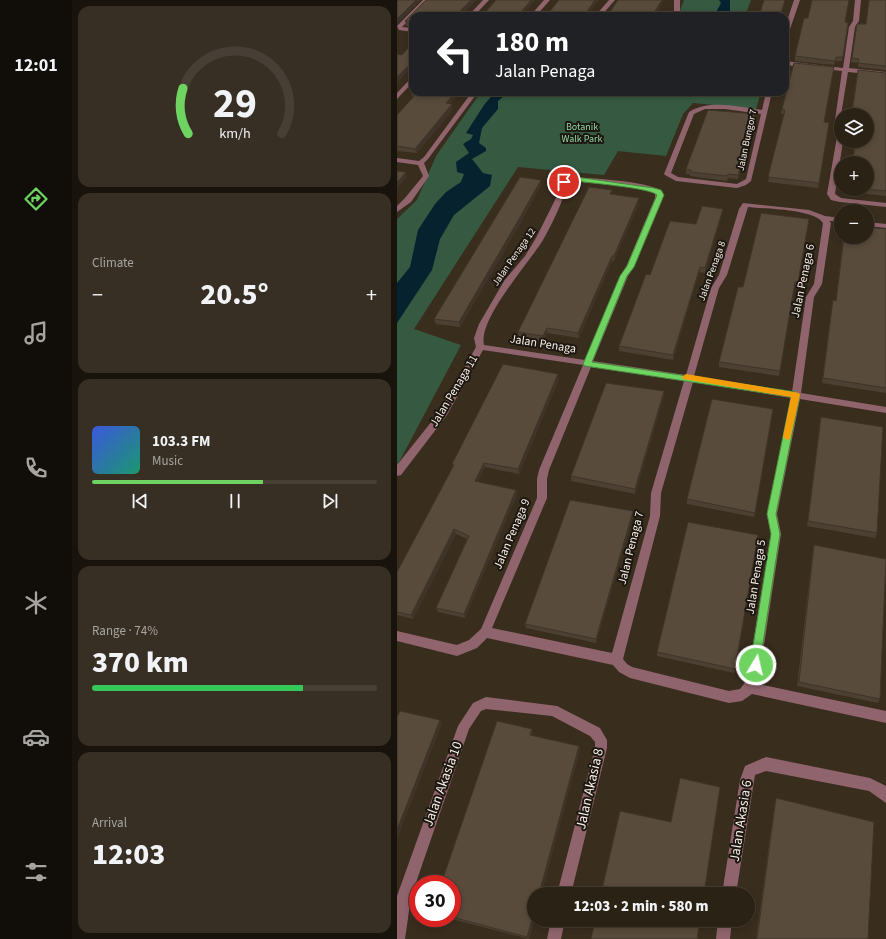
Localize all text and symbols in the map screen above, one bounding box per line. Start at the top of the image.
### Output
text: 180 m [495,22,569,62]
icon: left [429,28,481,80]
text: 12:01 [14,53,58,78]
text: Jalan Penaga [495,59,595,84]
text: 29 [213,74,256,134]
street label: Jalan Bungor 7 [734,108,760,172]
map controls [834,108,874,244]
button: layers [834,108,874,148]
park label: Botanik Walk Park [562,120,603,146]
text: km/h [219,123,250,144]
button: + [834,156,874,196]
pin [547,165,581,199]
icon: arrive [553,171,575,193]
icon: directions [22,185,50,213]
button: − [834,204,874,244]
street label: Jalan Penaga 12 [489,225,539,289]
street label: Jalan Penaga 8 [695,239,729,303]
street label: Jalan Penaga 6 [787,242,819,320]
text: Climate [92,254,134,272]
text: 20.5° [200,273,269,316]
text: − [92,279,103,311]
text: + [366,279,377,311]
icon: music [22,319,50,347]
street label: Jalan Penaga [509,330,577,358]
street label: Jalan Penaga 11 [426,352,482,430]
text: 103.3 FM [152,431,210,452]
text: Music [152,452,183,470]
icon: phone [22,454,50,482]
icon: previous [129,490,151,512]
icon: pause [224,490,246,512]
icon: next [319,490,341,512]
street label: Jalan Penaga 9 [489,496,535,572]
street label: Jalan Penaga 7 [614,509,648,587]
street label: Jalan Penaga 5 [742,539,770,615]
icon: climate [22,589,50,617]
text: Range · 74% [92,622,158,640]
text: 370 km [92,641,189,684]
position arrow [735,644,777,686]
icon: car [22,723,50,751]
street label: Jalan Akasia 10 [418,739,468,829]
street label: Jalan Akasia 8 [571,747,609,831]
street label: Jalan Akasia 6 [725,779,757,863]
text: Arrival [92,814,127,832]
text: 12:03 [92,833,165,876]
icon: filters [22,858,50,886]
speed limit sign: 30 [409,875,461,927]
text: 12:03 · 2 min · 580 m [574,896,708,917]

